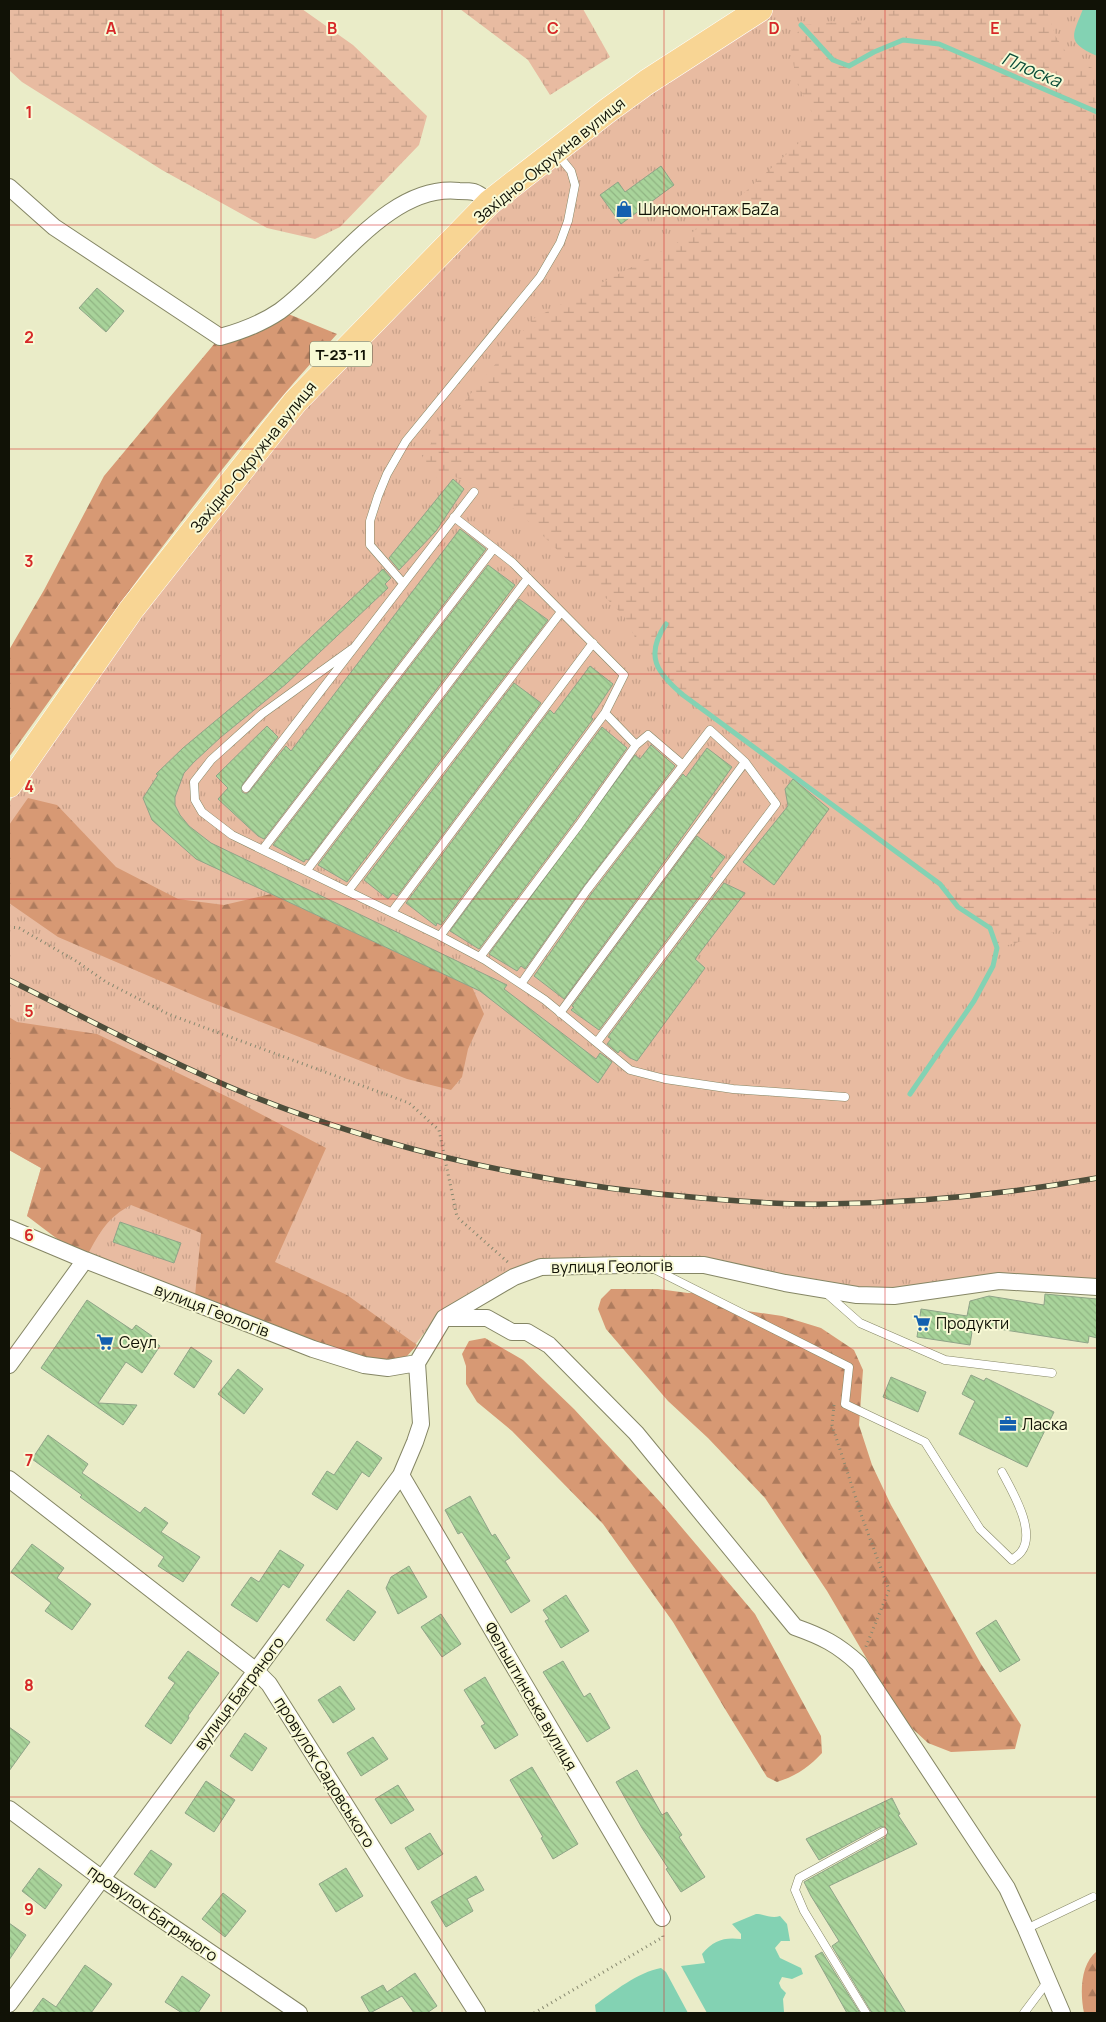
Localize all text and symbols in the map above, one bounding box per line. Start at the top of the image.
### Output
text: A [106,17,117,39]
text: B [327,17,337,39]
text: C [547,17,559,39]
text: D [768,17,780,39]
text: E [990,17,1000,39]
water label: Плоска [999,46,1066,93]
street label: Західно-Окружна вулиця [468,92,630,228]
text: 1 [25,101,33,123]
place label: Шиномонтаж БаZa [638,198,779,220]
shop icon: Шиномонтаж БаZa [614,199,634,219]
text: 2 [24,326,34,348]
road number: Т-23-11 [310,342,372,366]
street label: Західно-Окружна вулиця [185,376,321,538]
text: 3 [24,550,34,572]
text: 4 [24,775,34,797]
text: 5 [24,1000,34,1022]
text: 6 [24,1224,34,1246]
street label: вулиця Геологів [551,1254,673,1278]
street label: вулиця Геологів [151,1278,273,1342]
place label: Продукти [936,1312,1009,1334]
supermarket icon: Продукти [912,1313,932,1333]
place label: Сеул [119,1331,157,1353]
supermarket icon: Сеул [95,1332,115,1352]
place label: Ласка [1022,1413,1068,1435]
office icon: Ласка [998,1414,1018,1434]
text: 7 [25,1449,33,1471]
street label: Фельштинська вулиця [479,1618,583,1774]
street label: вулиця Багряного [189,1632,289,1754]
text: 8 [24,1674,34,1696]
street label: провулок Садовського [270,1692,380,1852]
street label: провулок Багряного [83,1860,223,1966]
text: 9 [24,1898,34,1920]

